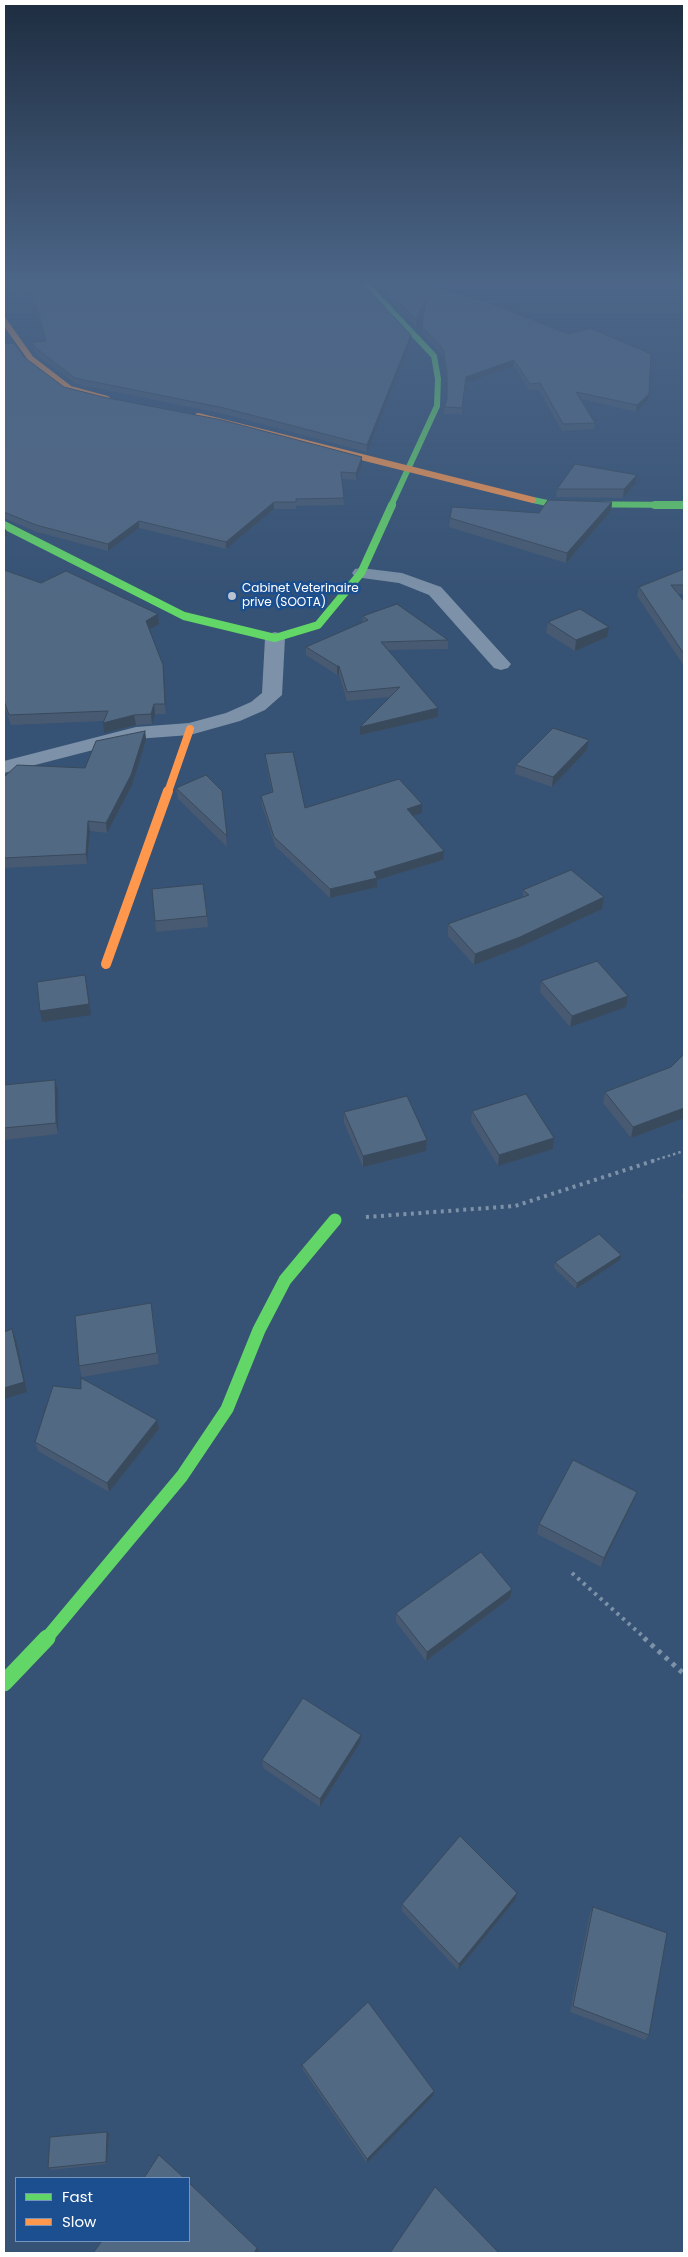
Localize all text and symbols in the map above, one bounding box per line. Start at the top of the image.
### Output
place label: Cabinet Veterinaire prive (SOOTA) [242,582,359,610]
marker: Cabinet Veterinaire prive (SOOTA) [226,590,238,602]
legend [15,2177,190,2242]
text: Fast [62,2186,93,2207]
text: Slow [62,2211,96,2232]

